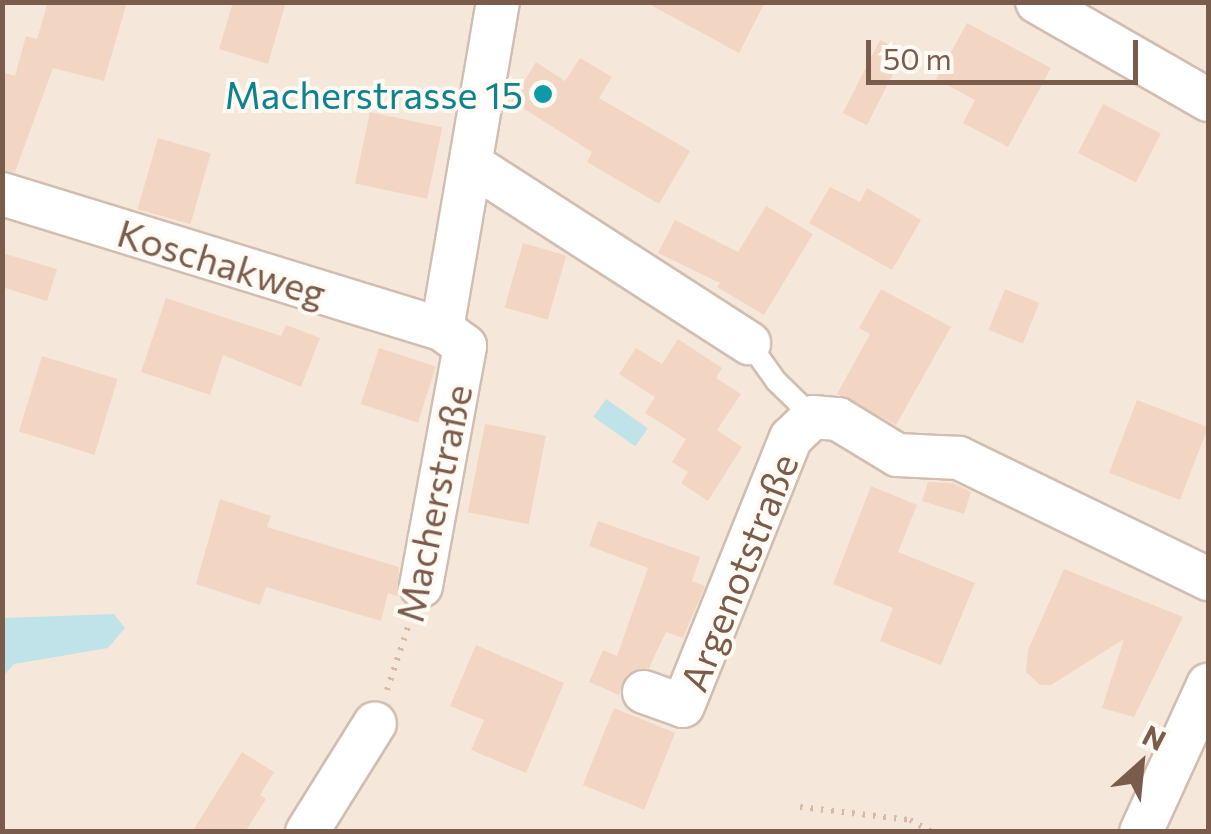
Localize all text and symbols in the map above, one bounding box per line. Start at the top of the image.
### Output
scale bar [871,20,1144,82]
text: 50 m [883,39,952,76]
place label: Macherstrasse 15 [225,71,523,117]
marker: Macherstrasse 15 [532,83,554,105]
street label: Koschakweg [112,209,332,315]
street label: Macherstraße [386,380,480,626]
street label: Argenotstraße [670,447,806,697]
north arrow [1091,714,1191,814]
text: N [1138,717,1172,757]

